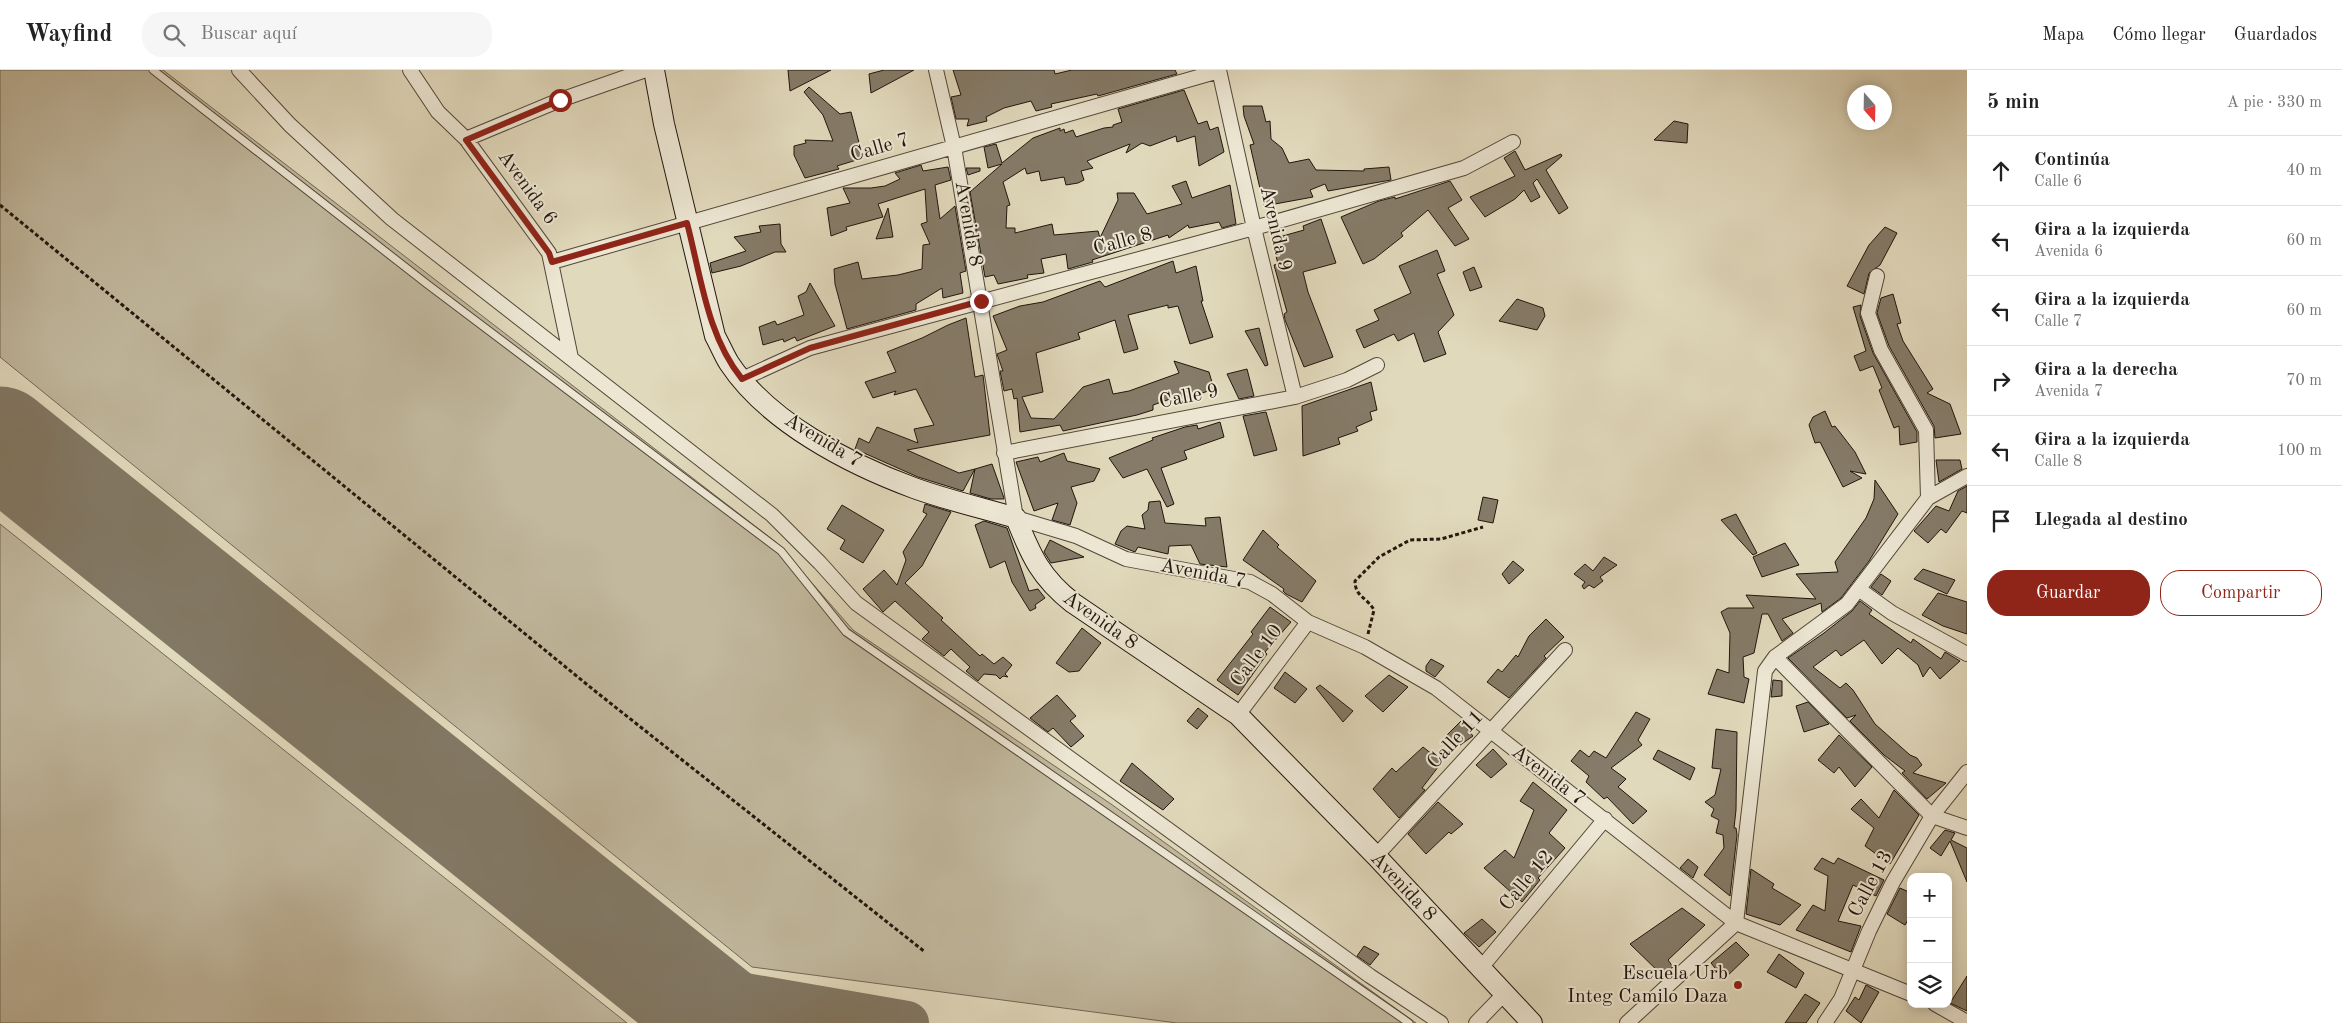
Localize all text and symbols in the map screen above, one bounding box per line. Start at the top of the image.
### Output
search box [142,12,492,57]
icon: search [160,21,188,49]
text: Wayfind [25,23,112,47]
text: Buscar aquí [200,25,297,44]
text: Mapa [2042,26,2084,44]
text: Cómo llegar [2112,26,2206,44]
text: Guardados [2234,26,2317,44]
north arrow [1847,85,1892,130]
route start [549,89,572,112]
text: 5 min [1987,92,2040,113]
text: A pie · 330 m [2227,95,2322,111]
street label: Calle 7 [848,130,912,166]
street label: Avenida 6 [493,147,561,229]
text: Continúa [2034,151,2110,170]
icon: ahead [1987,157,2015,185]
text: 40 m [2286,163,2322,179]
text: Calle 6 [2034,174,2082,190]
street label: Avenida 8 [951,180,985,268]
street label: Avenida 9 [1256,185,1294,273]
text: Gira a la izquierda [2034,221,2190,240]
street label: Calle 8 [1091,225,1155,259]
icon: left [1987,227,2015,255]
text: 60 m [2286,233,2322,249]
text: Avenida 6 [2034,244,2103,260]
route end [970,290,993,313]
text: Gira a la izquierda [2034,291,2190,310]
icon: left [1987,297,2015,325]
text: 60 m [2286,303,2322,319]
text: Calle 7 [2034,314,2082,330]
text: Gira a la derecha [2034,361,2178,380]
icon: right [1987,367,2015,395]
text: 70 m [2286,373,2322,389]
street label: Calle 9 [1157,381,1221,413]
text: Avenida 7 [2034,384,2103,400]
street label: Avenida 7 [781,410,865,472]
text: Gira a la izquierda [2034,431,2190,450]
icon: left [1987,437,2015,465]
text: 100 m [2277,443,2322,459]
text: Calle 8 [2034,454,2082,470]
icon: arrive [1987,507,2015,535]
text: Llegada al destino [2034,511,2188,530]
street label: Avenida 7 [1159,556,1247,592]
button: Guardar [1987,570,2150,616]
button: Compartir [2160,570,2322,616]
street label: Avenida 8 [1059,588,1141,654]
street label: Calle 10 [1227,621,1287,691]
street label: Calle 11 [1424,707,1488,773]
street label: Avenida 7 [1507,742,1589,810]
street label: Calle 12 [1496,847,1558,915]
street label: Calle 13 [1845,847,1897,921]
street label: Avenida 8 [1366,849,1440,925]
map controls [1907,873,1952,1008]
button: + [1907,873,1952,918]
button: − [1907,918,1952,963]
button: layers [1907,963,1952,1008]
place label: Escuela Urb Integ Camilo Daza [1567,964,1728,1007]
marker: Escuela Urb Integ Camilo Daza [1732,979,1744,991]

